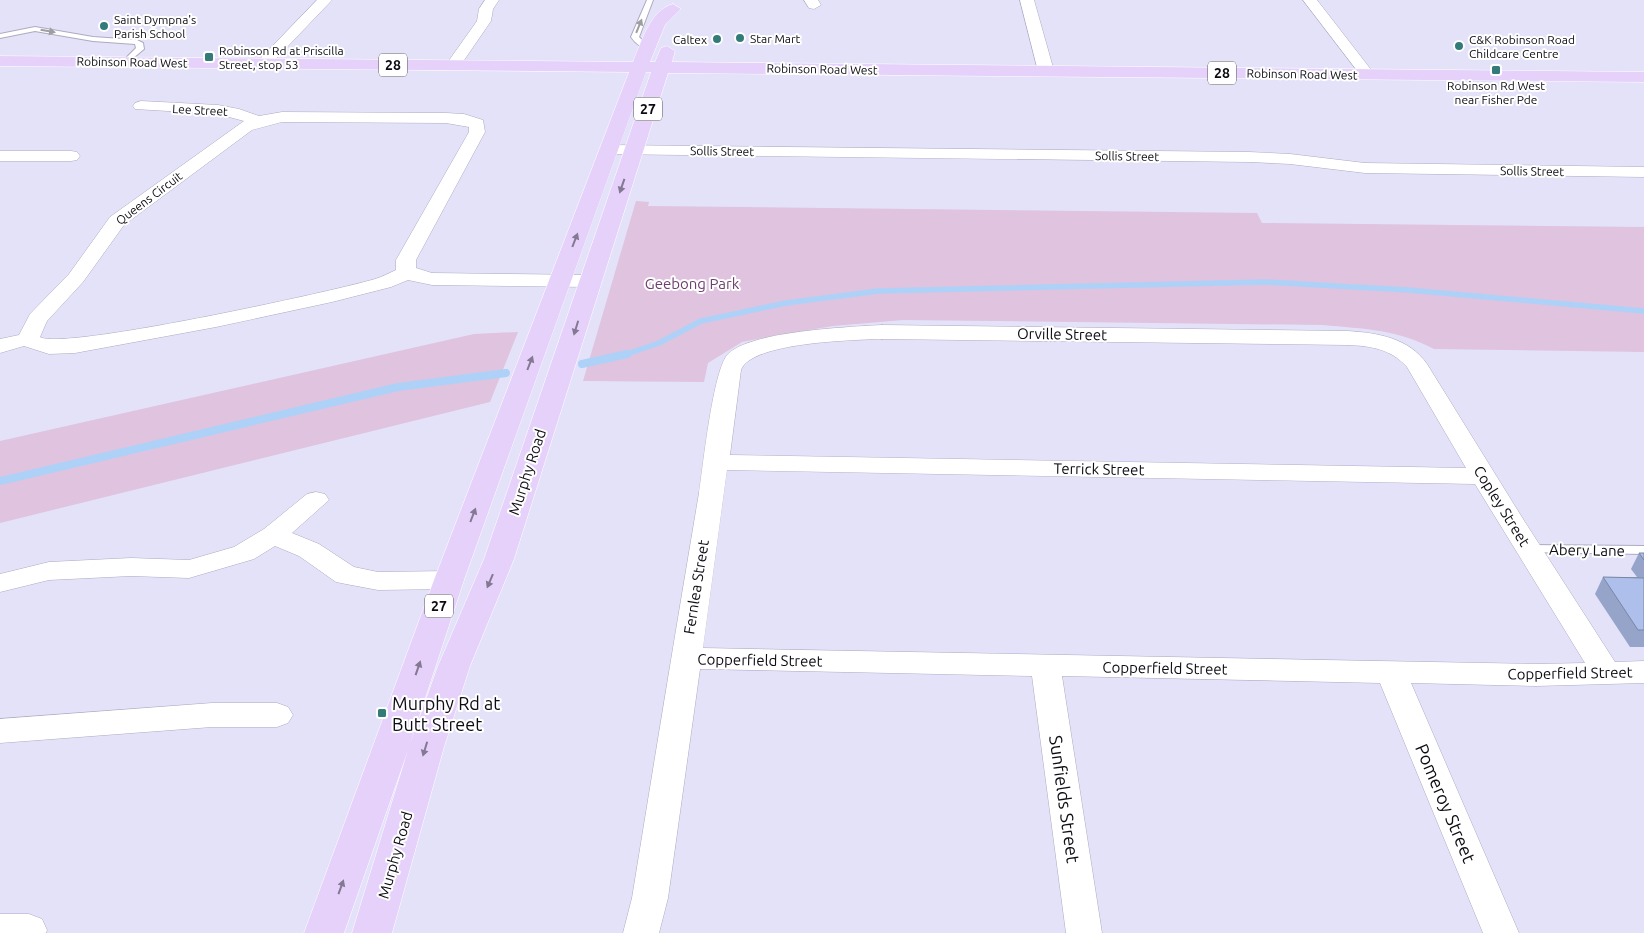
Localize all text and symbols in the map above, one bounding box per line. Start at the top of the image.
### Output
place label: Saint Dympna's Parish School [114,13,196,40]
one-way arrow [635,18,643,33]
marker: Saint Dympna's Parish School [98,20,110,32]
one-way arrow [40,27,56,35]
marker: Star Mart [734,32,746,44]
place label: Star Mart [750,32,801,45]
place label: Caltex [673,33,707,46]
marker: Caltex [711,33,723,45]
place label: C&K Robinson Road Childcare Centre [1469,33,1575,60]
marker: C&K Robinson Road Childcare Centre [1453,40,1465,52]
place label: Robinson Rd at Priscilla Street, stop 53 [219,44,344,71]
marker: Robinson Rd at Priscilla Street, stop 53 [203,51,215,63]
road number: 28 [379,54,407,76]
street label: Robinson Road West [76,55,188,69]
street label: Robinson Road West [766,62,878,76]
road number: 28 [1208,62,1236,84]
marker: Robinson Rd West near Fisher Pde [1490,64,1502,76]
street label: Robinson Road West [1246,67,1358,81]
place label: Robinson Rd West near Fisher Pde [1447,79,1545,106]
road number: 27 [634,98,662,120]
street label: Lee Street [172,102,228,118]
street label: Sollis Street [690,144,754,158]
street label: Sollis Street [1095,149,1159,163]
street label: Sollis Street [1500,164,1564,178]
street label: Queens Circuit [114,169,185,227]
one-way arrow [617,179,625,194]
one-way arrow [572,233,579,248]
park label: Geebong Park [645,275,740,292]
one-way arrow [572,320,580,335]
street label: Orville Street [1017,325,1107,343]
one-way arrow [526,355,534,370]
street label: Murphy Road [505,427,549,517]
street label: Terrick Street [1053,460,1145,478]
street label: Copley Street [1471,463,1534,549]
one-way arrow [469,507,477,522]
street label: Fernlea Street [680,538,712,636]
street label: Abery Lane [1549,541,1625,559]
one-way arrow [485,574,493,588]
road number: 27 [425,594,453,618]
street label: Copperfield Street [697,650,823,670]
street label: Copperfield Street [1102,658,1228,678]
one-way arrow [414,660,422,675]
street label: Copperfield Street [1507,663,1633,683]
place label: Murphy Rd at Butt Street [392,693,500,734]
marker: Murphy Rd at Butt Street [376,707,388,719]
street label: Sunfields Street [1046,734,1084,864]
one-way arrow [421,741,429,756]
street label: Pomeroy Street [1412,741,1480,865]
street label: Murphy Road [374,810,416,900]
one-way arrow [337,879,345,894]

